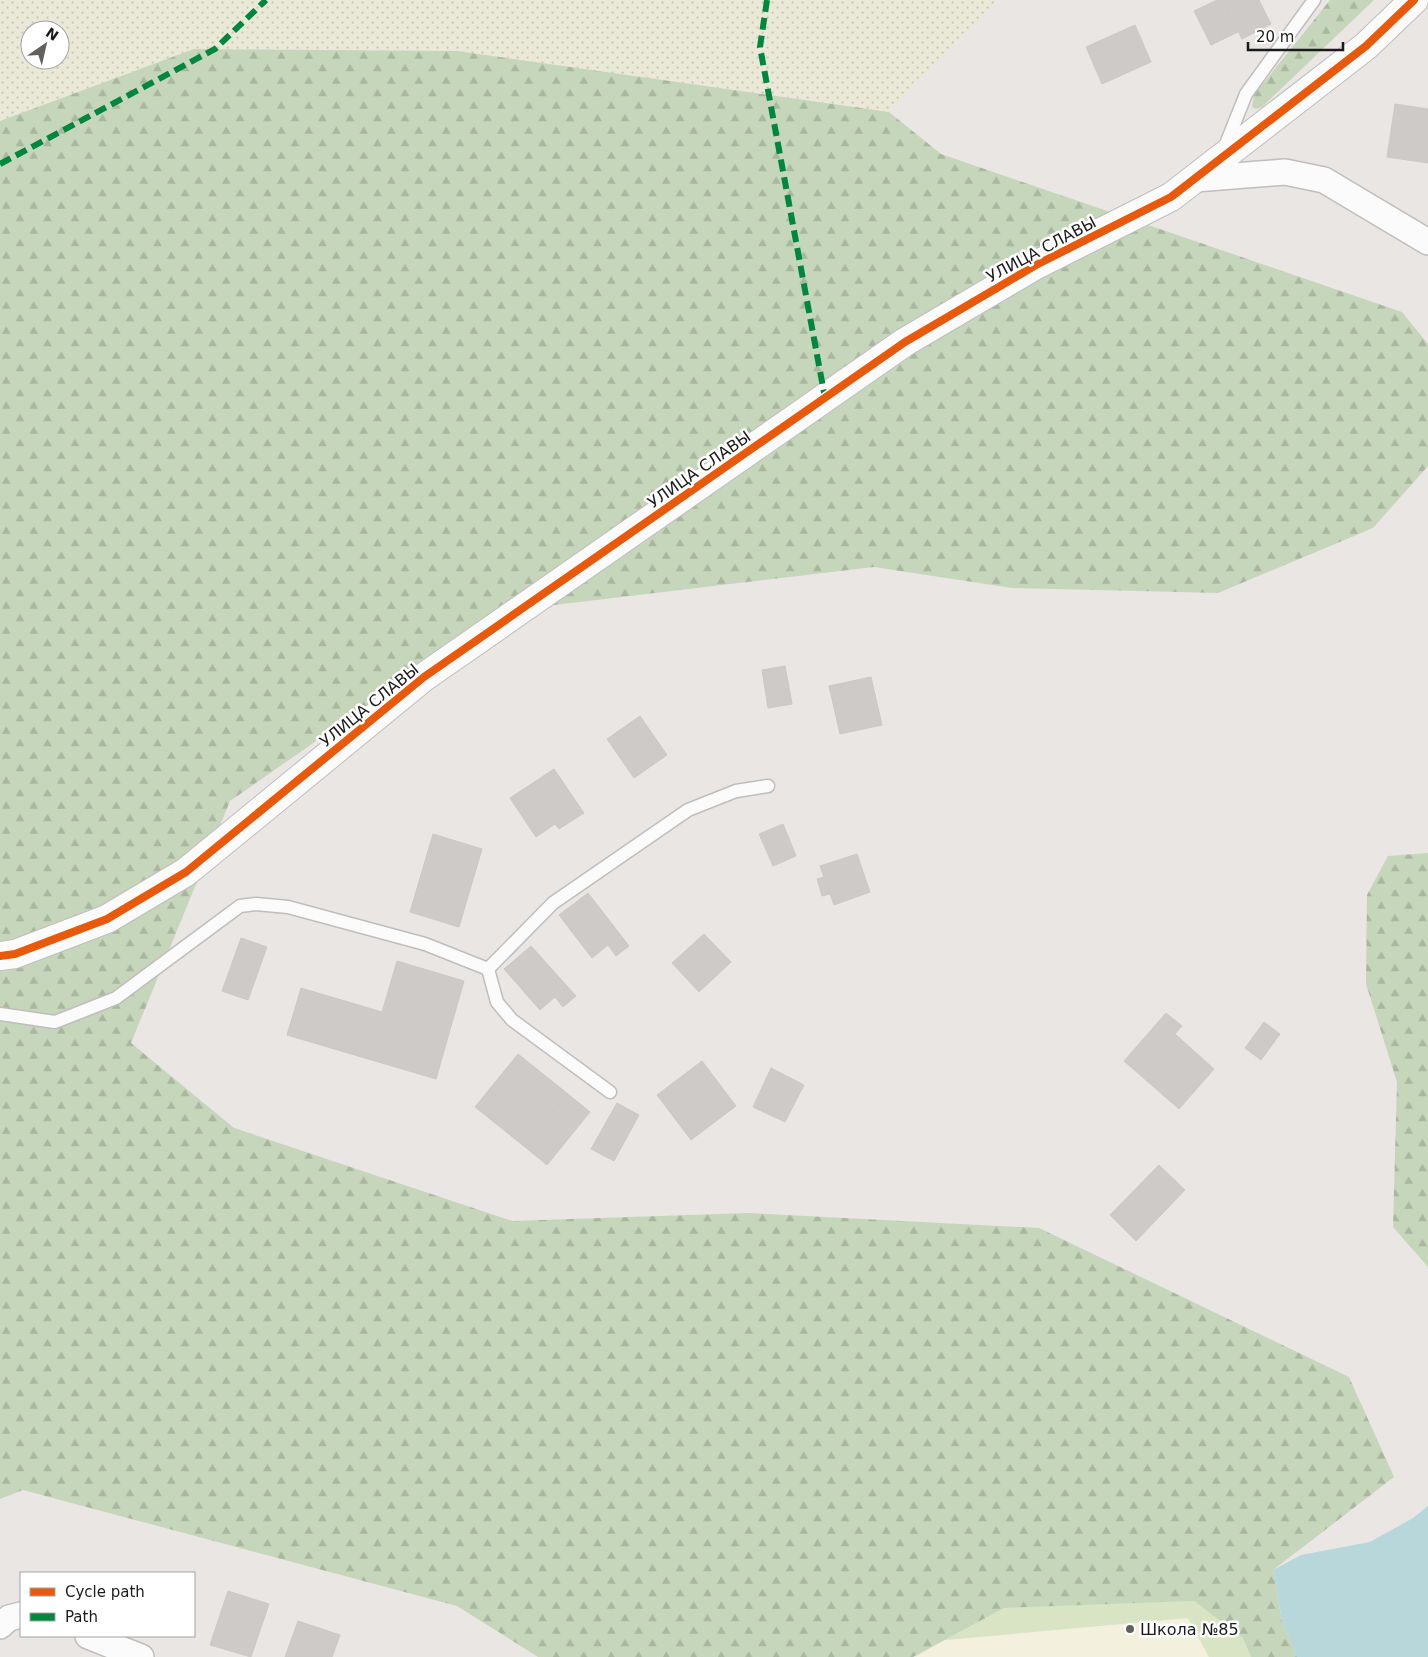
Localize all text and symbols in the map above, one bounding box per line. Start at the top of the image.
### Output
north arrow [20,20,70,70]
scale bar [1248,20,1343,52]
text: N [43,24,62,44]
text: 20 m [1256,28,1294,46]
street label: УЛИЦА СЛАВЫ [983,213,1099,286]
street label: УЛИЦА СЛАВЫ [644,427,754,512]
street label: УЛИЦА СЛАВЫ [316,660,422,751]
legend [20,1572,195,1637]
text: Cycle path [65,1583,145,1601]
text: Path [65,1608,98,1626]
place label: Школа №85 [1140,1620,1239,1639]
marker: Школа №85 [1124,1623,1136,1635]

